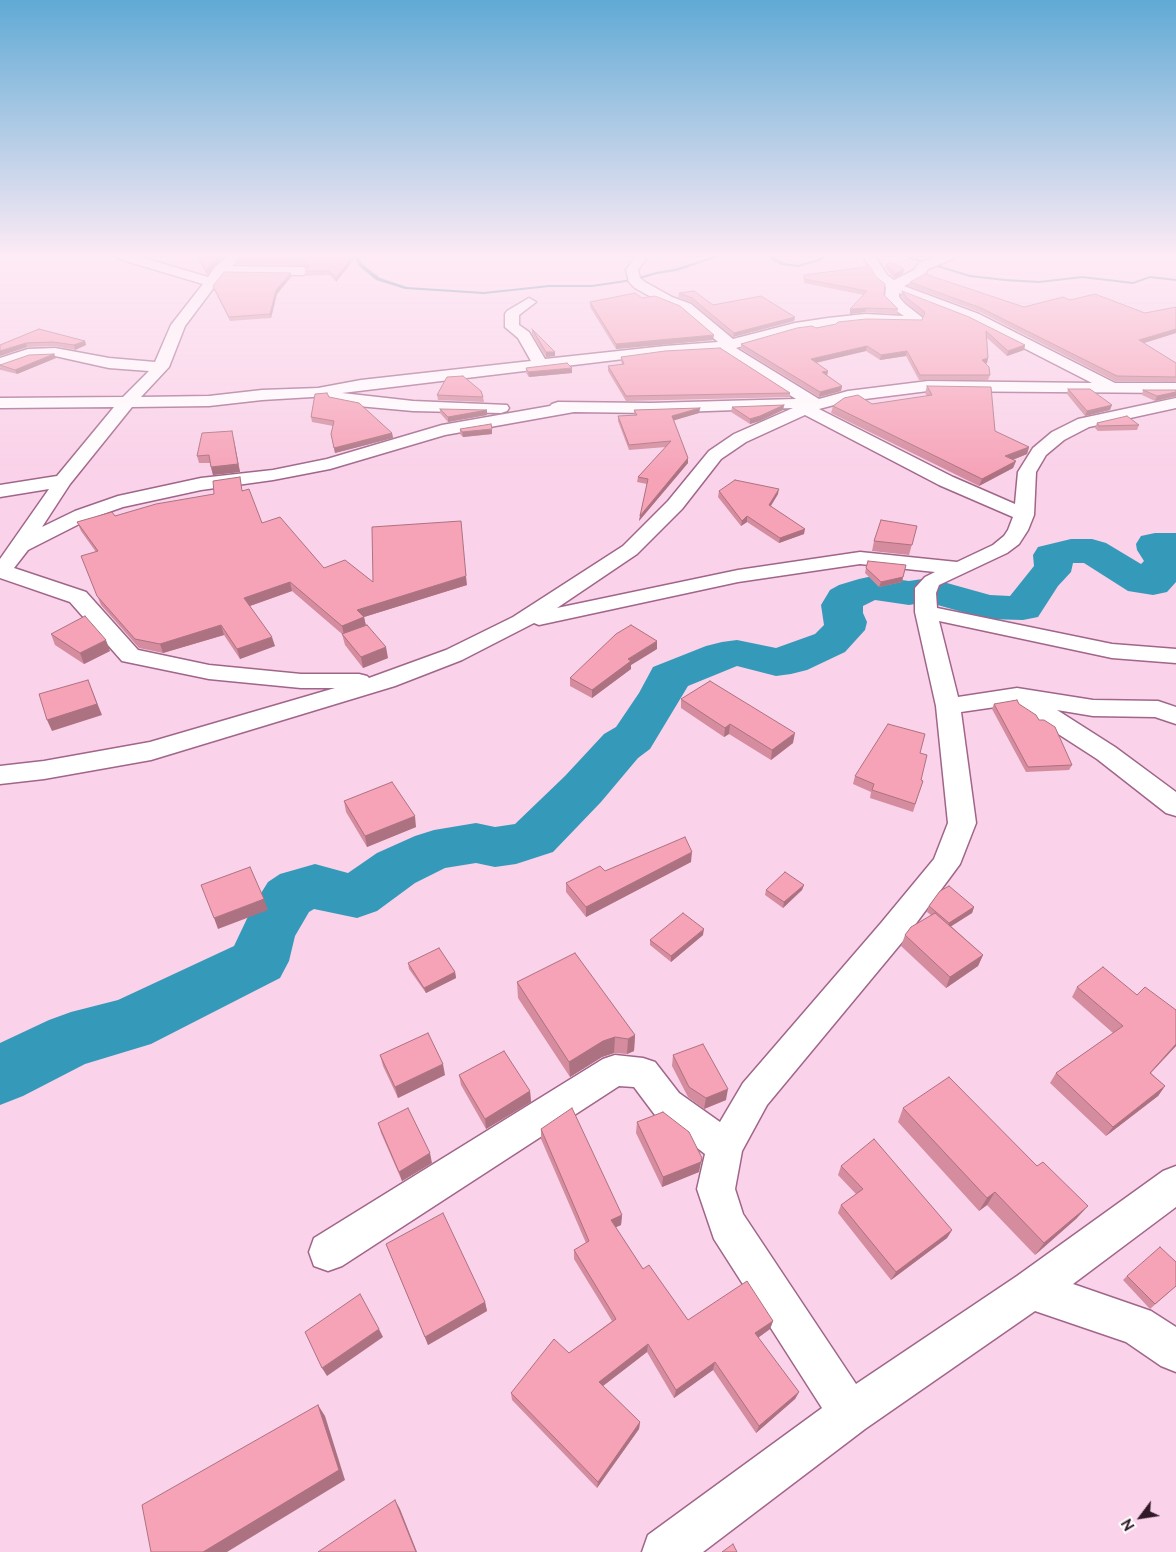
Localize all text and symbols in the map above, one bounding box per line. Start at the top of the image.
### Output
north arrow [1116,1492,1166,1542]
text: N [1119,1516,1138,1533]

